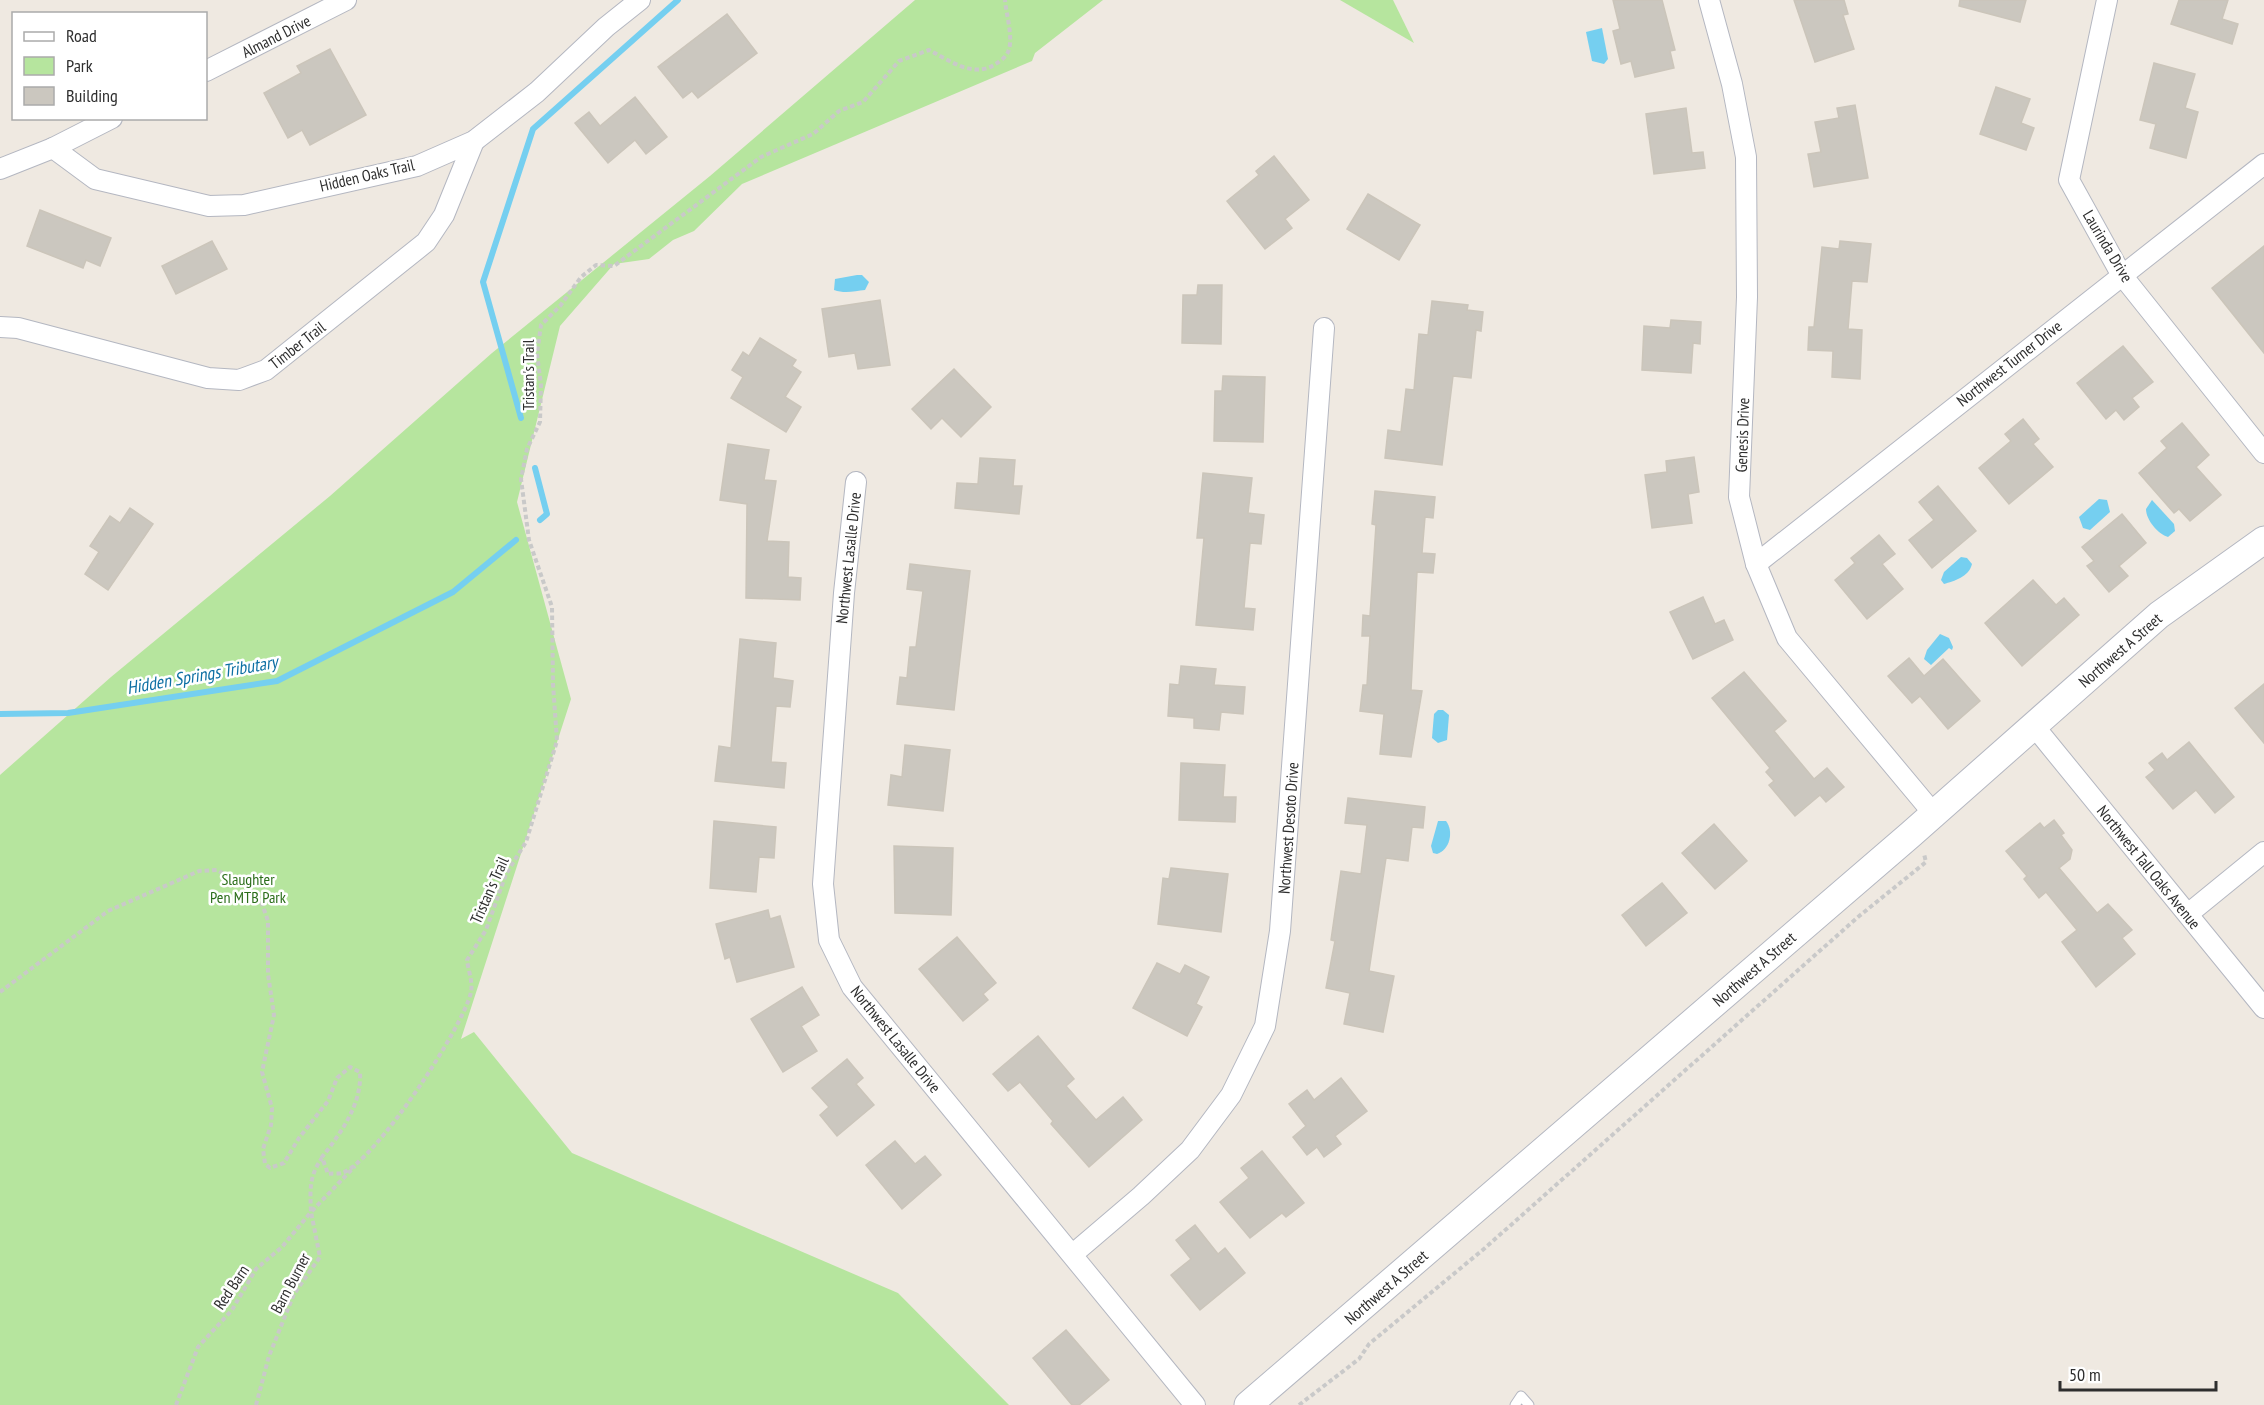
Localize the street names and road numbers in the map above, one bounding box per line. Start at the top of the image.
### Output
street label: Almand Drive [238,10,314,62]
street label: Hidden Oaks Trail [318,154,417,196]
street label: Laurinda Drive [2079,206,2137,286]
street label: Northwest Turner Drive [1952,316,2066,410]
street label: Timber Trail [265,317,329,373]
street label: Tristan's Trail [518,339,538,411]
street label: Genesis Drive [1731,397,1753,473]
street label: Northwest Lasalle Drive [831,491,865,625]
street label: Northwest A Street [2074,608,2166,692]
street label: Northwest Desoto Drive [1273,762,1303,894]
street label: Northwest Tall Oaks Avenue [2093,801,2205,933]
street label: Tristan's Trail [465,853,513,927]
street label: Northwest A Street [1708,927,1800,1011]
street label: Northwest Lasalle Drive [847,981,945,1097]
street label: Northwest A Street [1340,1245,1432,1329]
street label: Barn Burner [266,1249,315,1317]
street label: Red Barn [209,1261,253,1313]

